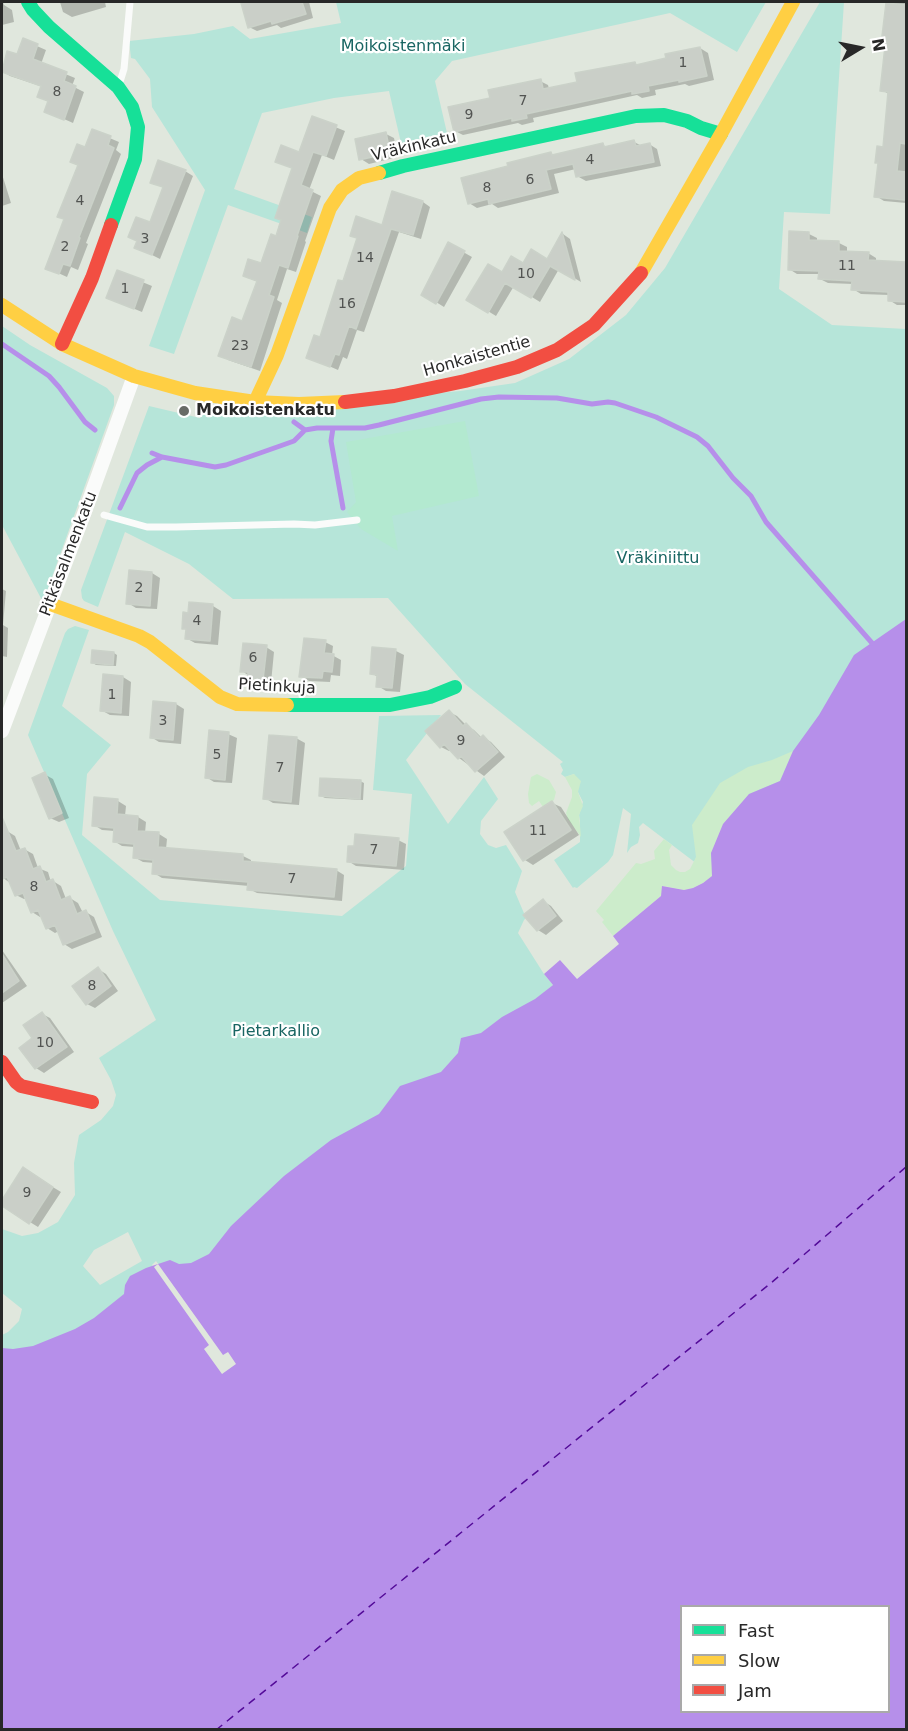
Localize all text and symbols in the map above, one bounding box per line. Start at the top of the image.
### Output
north arrow [830,18,890,78]
park label: Moikoistenmäki [341,37,465,57]
text: N [868,37,889,53]
house number: 1 [679,55,687,71]
house number: 8 [53,84,61,100]
house number: 7 [519,93,527,109]
house number: 9 [465,107,473,123]
street label: Vräkinkatu [370,128,458,166]
house number: 4 [586,152,594,168]
house number: 6 [526,172,534,188]
house number: 8 [483,180,491,196]
house number: 4 [76,193,84,209]
house number: 3 [141,231,149,247]
house number: 2 [61,239,69,255]
house number: 14 [356,250,374,266]
house number: 11 [838,258,856,274]
house number: 10 [517,266,535,282]
house number: 1 [121,281,129,297]
house number: 16 [338,296,356,312]
street label: Honkaistentie [421,333,533,381]
house number: 23 [231,338,249,354]
place label: Moikoistenkatu [196,401,335,421]
marker: Moikoistenkatu [177,404,191,418]
street label: Pitkäsalmenkatu [36,489,102,619]
park label: Vräkiniittu [617,549,699,569]
house number: 2 [135,580,143,596]
house number: 4 [193,613,201,629]
house number: 6 [249,650,257,666]
street label: Pietinkuja [238,675,316,699]
house number: 1 [108,687,116,703]
house number: 3 [159,713,167,729]
house number: 9 [457,733,465,749]
house number: 5 [213,747,221,763]
house number: 7 [276,760,284,776]
house number: 11 [529,823,547,839]
house number: 7 [370,842,378,858]
house number: 7 [288,871,296,887]
house number: 8 [30,879,38,895]
house number: 8 [88,978,96,994]
park label: Pietarkallio [232,1022,320,1042]
house number: 10 [36,1035,54,1051]
house number: 9 [23,1185,31,1201]
legend [680,1605,890,1713]
text: Fast [738,1620,774,1641]
text: Slow [738,1650,780,1671]
text: Jam [738,1680,772,1701]

